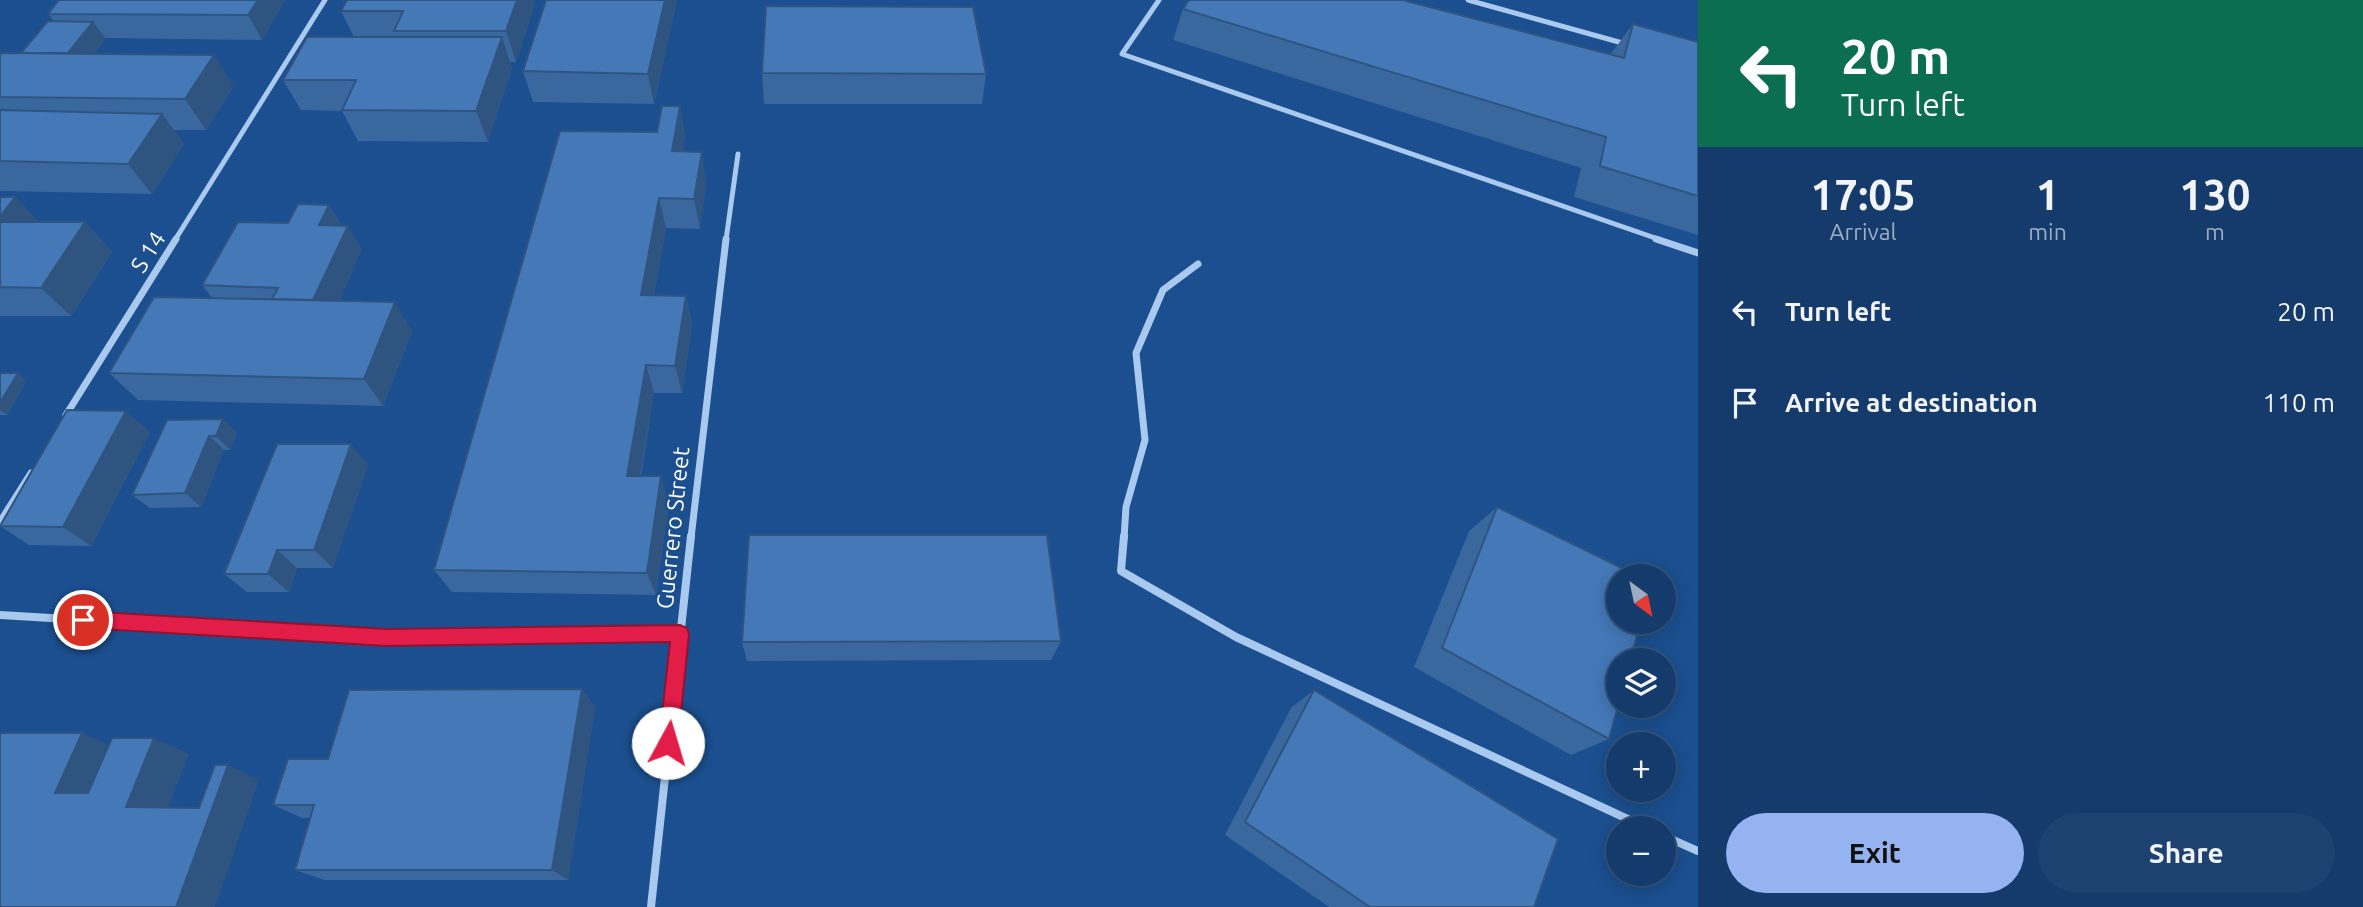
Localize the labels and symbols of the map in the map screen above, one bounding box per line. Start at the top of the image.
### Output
street label: S 14 [126,227,170,277]
street label: Guerrero Street [652,446,693,610]
north arrow [1606,564,1676,634]
pin [53,590,113,650]
position arrow [631,706,705,780]

